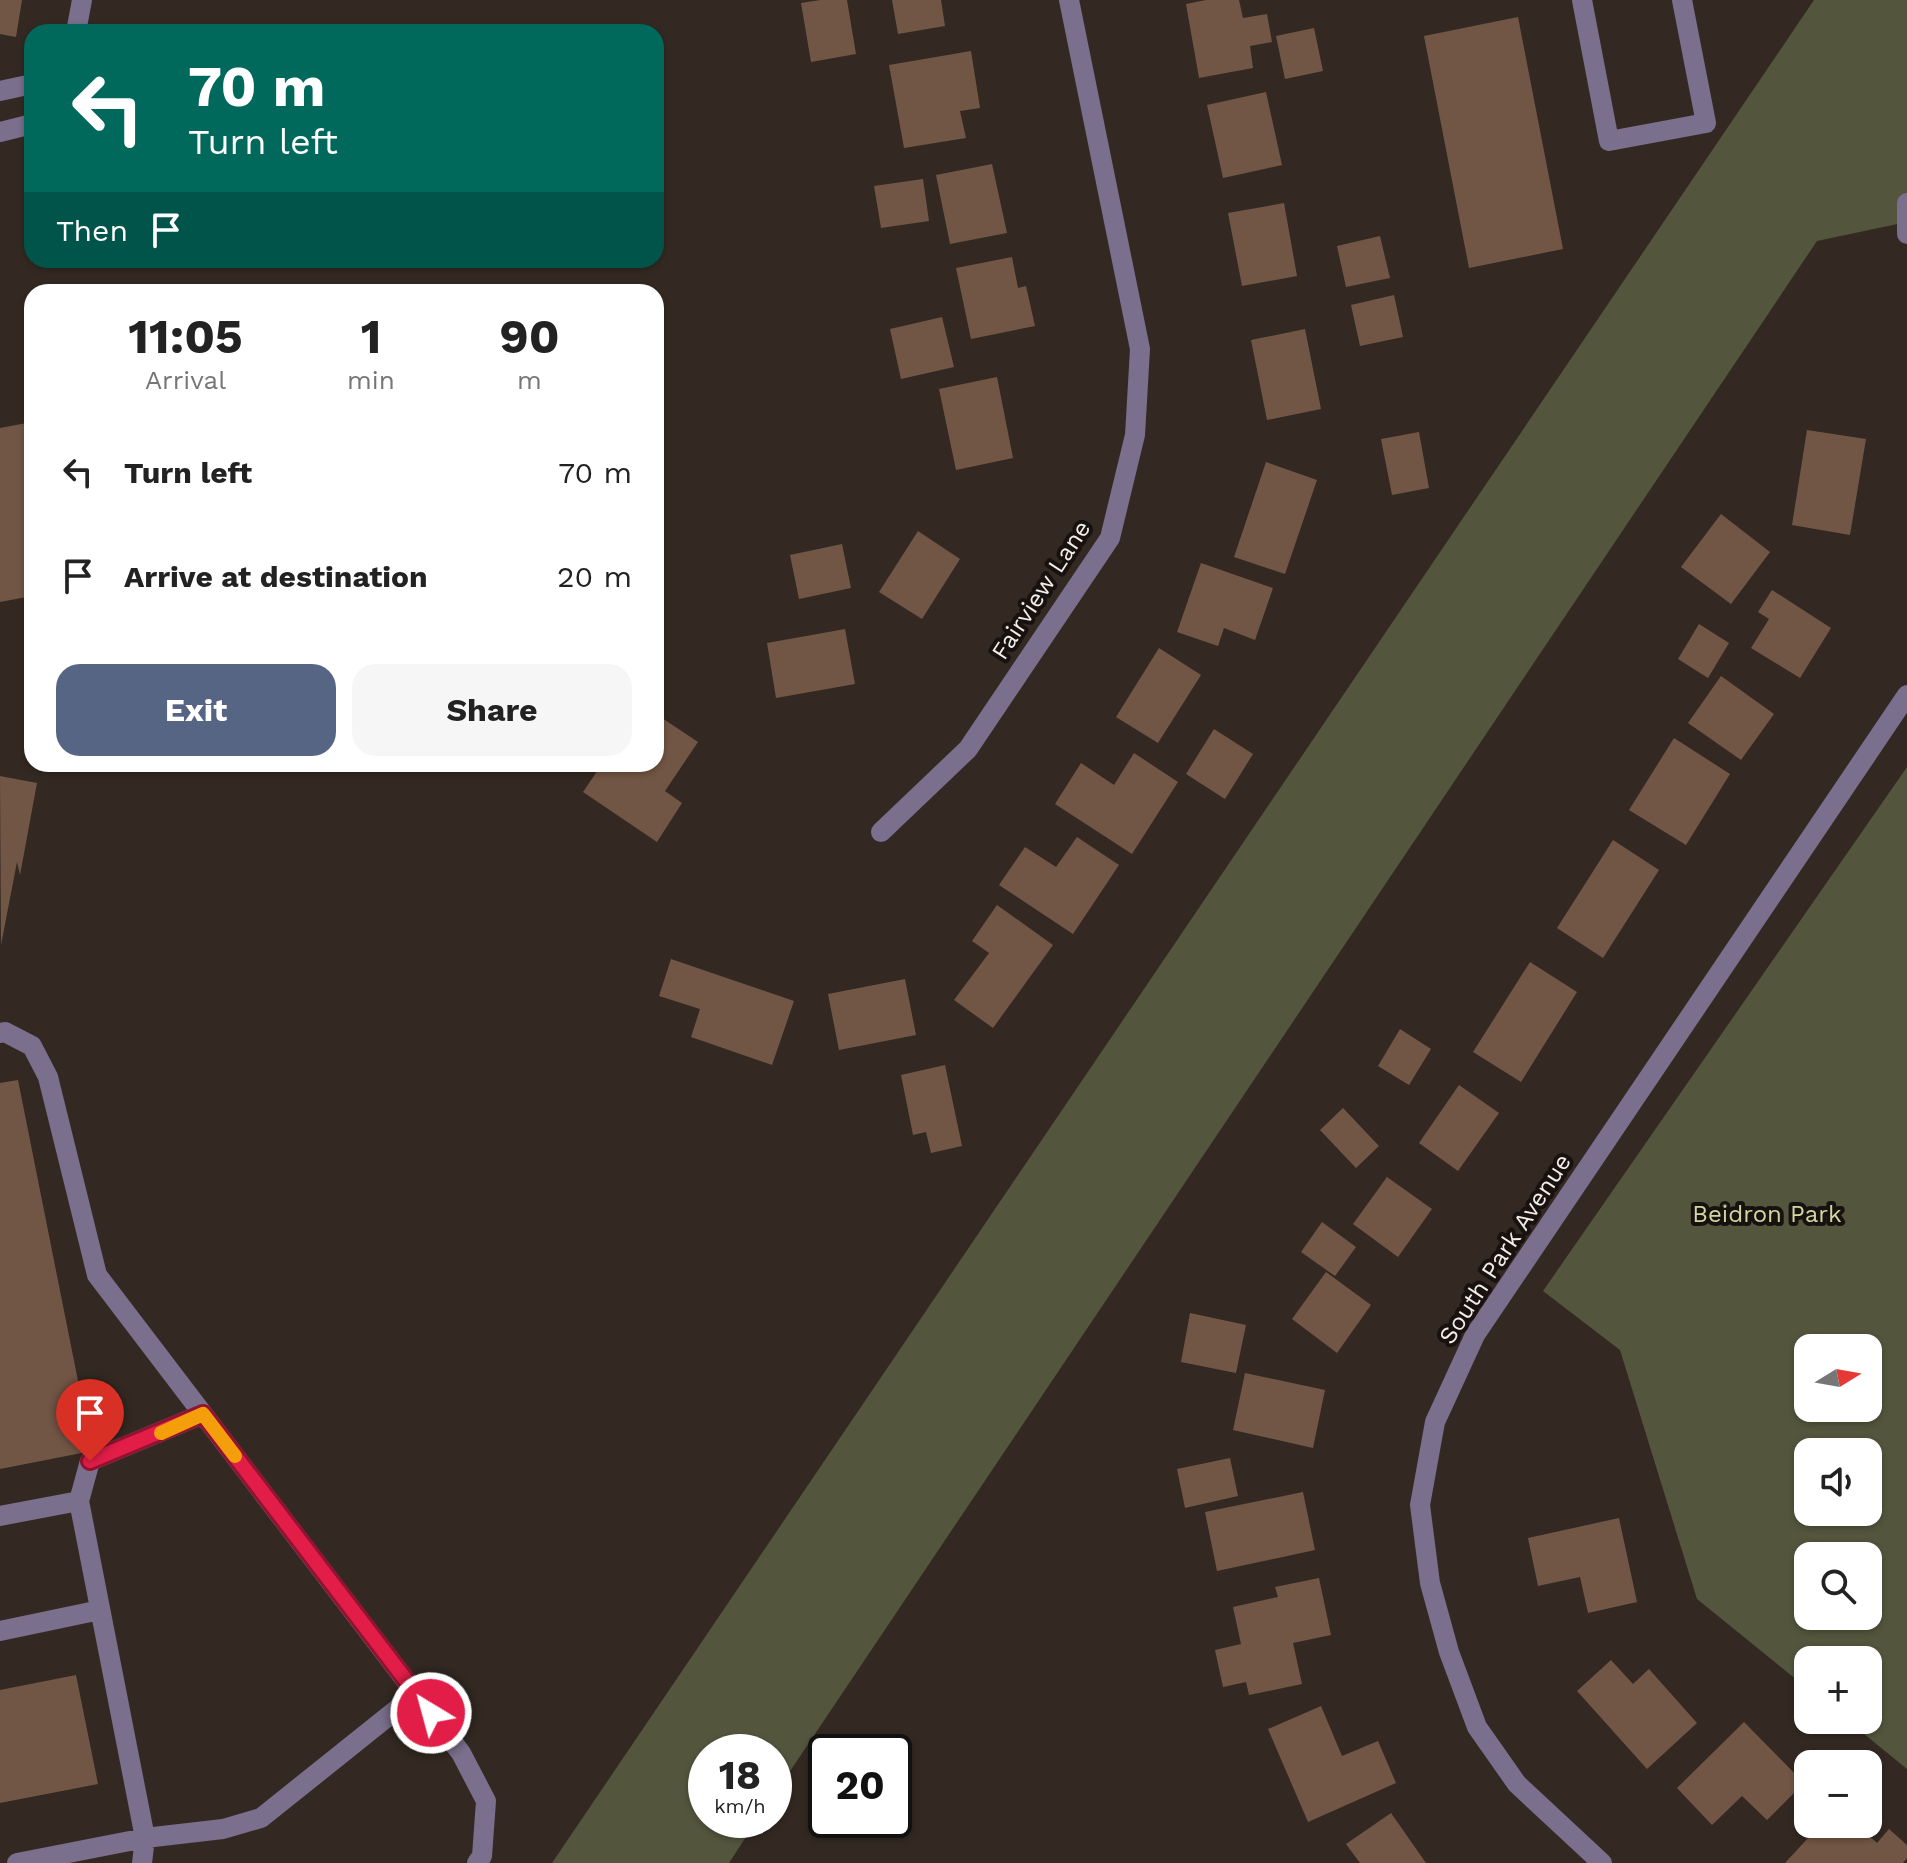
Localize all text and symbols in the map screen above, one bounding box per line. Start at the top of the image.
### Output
text: 70 m [188,54,325,120]
icon: left [56,56,160,160]
text: Turn left [188,121,338,163]
icon: arrive [144,208,188,252]
text: Then [56,213,128,248]
text: 11:05 [128,308,243,365]
text: 1 [361,308,381,365]
text: 90 [499,308,560,365]
text: Arrival [145,365,226,395]
text: min [347,365,395,395]
text: m [517,365,542,395]
icon: left [56,450,100,494]
text: Turn left [124,455,252,490]
text: 70 m [558,455,632,490]
street label: Fairview Lane [986,515,1096,665]
icon: arrive [56,554,100,598]
text: Arrive at destination [124,559,428,594]
text: 20 m [557,559,632,594]
button: Exit [56,664,336,756]
button: Share [352,664,632,756]
street label: South Park Avenue [1433,1149,1577,1349]
park label: Beidron Park [1692,1200,1842,1228]
north arrow [1794,1334,1882,1422]
map controls [1794,1334,1882,1838]
pin [56,1379,124,1461]
icon: arrive [68,1391,112,1435]
button: sound [1794,1438,1882,1526]
button: search [1794,1542,1882,1630]
button: + [1794,1646,1882,1734]
position arrow [389,1671,473,1755]
speed limit sign: 20 [808,1734,912,1838]
button: − [1794,1750,1882,1838]
text: 18 [719,1752,761,1799]
text: km/h [714,1794,766,1818]

